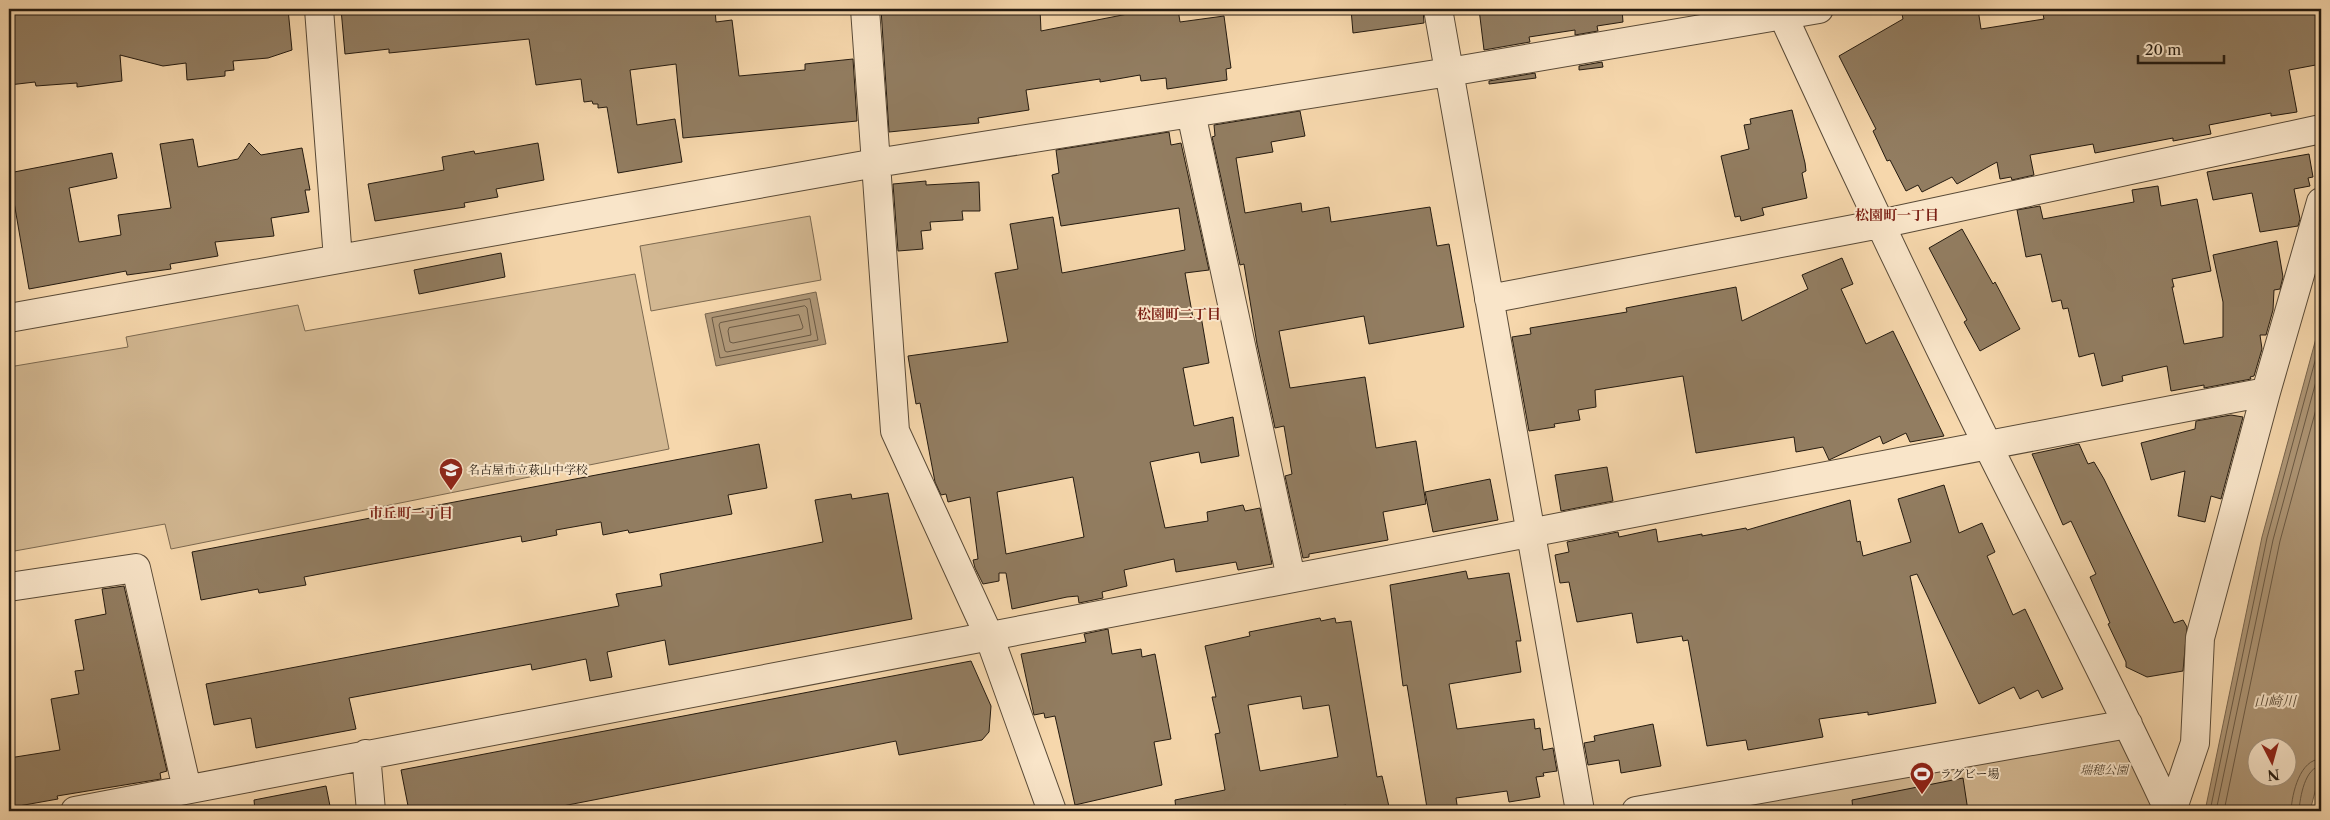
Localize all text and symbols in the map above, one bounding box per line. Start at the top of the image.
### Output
scale bar [2138,32,2224,64]
text: 20 m [2145,40,2181,59]
district label: 松園町一丁目 [1855,206,1939,224]
district label: 松園町二丁目 [1137,305,1221,323]
school or university icon: 名古屋市立萩山中学校 [438,457,464,491]
place label: 名古屋市立萩山中学校 [468,462,588,477]
district label: 市丘町一丁目 [369,504,453,522]
water label: 山崎川 [2254,692,2298,710]
north arrow [2248,738,2298,788]
sports icon: ラグビー場 [1909,761,1935,795]
park label: 瑞穂公園 [2080,762,2130,777]
text: N [2266,765,2280,785]
place label: ラグビー場 [1940,766,2000,781]

